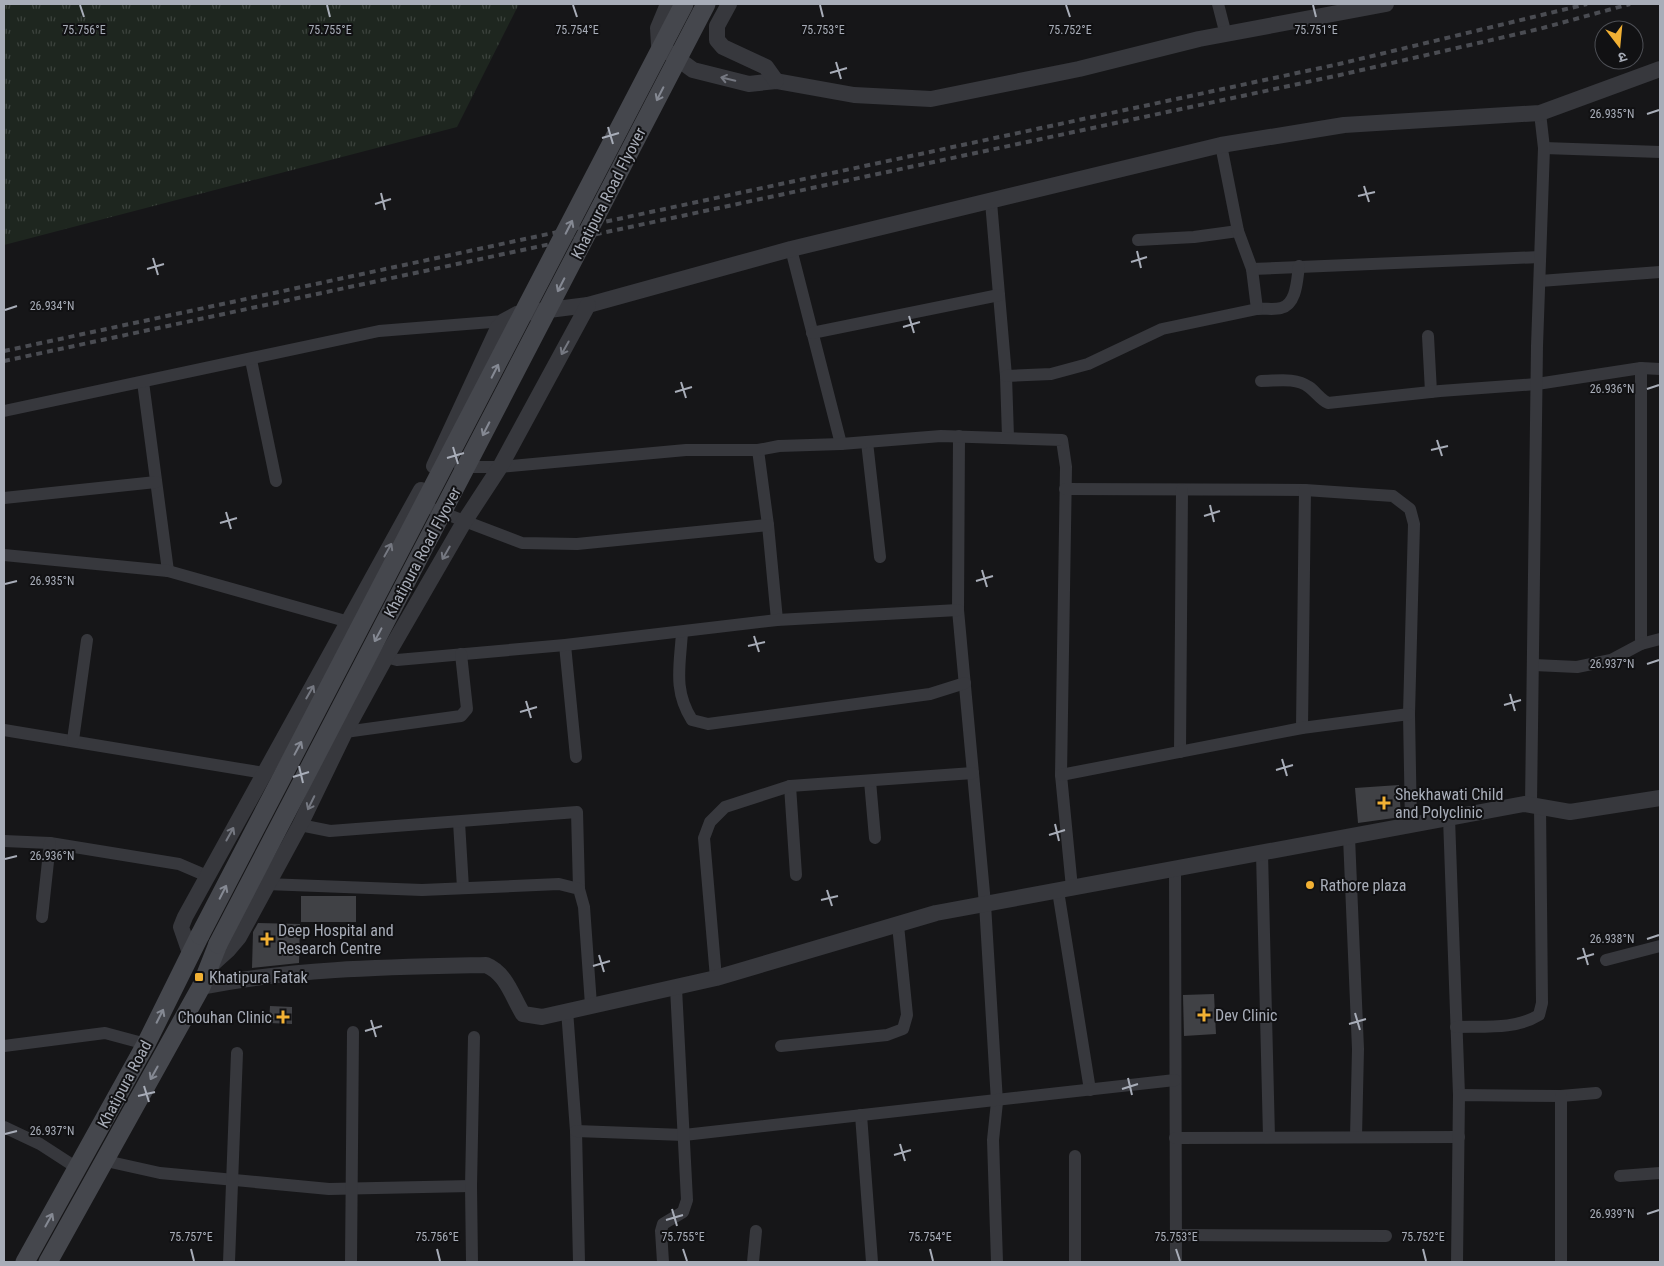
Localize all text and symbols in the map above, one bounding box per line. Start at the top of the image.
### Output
north arrow [1594,20,1644,70]
text: 75.756°E [62,23,106,37]
text: 75.755°E [308,23,352,37]
text: 75.754°E [555,23,599,37]
text: 75.753°E [801,23,845,37]
text: 75.752°E [1048,23,1092,37]
text: 75.751°E [1294,23,1338,37]
text: उ [1616,49,1629,67]
one-way arrow [721,74,737,83]
one-way arrow [654,86,664,100]
text: 26.935°N [1590,107,1634,121]
street label: Khatipura Road Flyover [567,124,650,262]
one-way arrow [564,219,574,234]
one-way arrow [556,277,566,292]
text: 26.934°N [30,299,74,313]
one-way arrow [559,340,569,354]
one-way arrow [491,364,500,379]
text: 26.936°N [1590,382,1634,396]
one-way arrow [481,421,490,436]
street label: Khatipura Road Flyover [380,484,465,621]
one-way arrow [384,543,394,558]
one-way arrow [441,545,451,559]
text: 26.935°N [30,574,74,588]
one-way arrow [373,627,382,642]
text: 26.937°N [1590,657,1634,671]
one-way arrow [305,685,315,700]
one-way arrow [294,741,303,756]
place label: Shekhawati Child and Polyclinic [1395,785,1503,822]
one-way arrow [305,795,315,810]
marker: Shekhawati Child and Polyclinic [1377,796,1391,810]
one-way arrow [226,827,236,842]
text: 26.936°N [30,849,74,863]
place label: Rathore plaza [1320,876,1406,895]
marker: Rathore plaza [1304,879,1316,891]
one-way arrow [219,885,228,900]
place label: Deep Hospital and Research Centre [278,921,394,958]
marker: Deep Hospital and Research Centre [260,932,274,946]
text: 26.938°N [1590,932,1634,946]
place label: Khatipura Fatak [209,968,309,987]
marker: Khatipura Fatak [193,971,205,983]
place label: Dev Clinic [1215,1006,1277,1025]
place label: Chouhan Clinic [177,1008,272,1027]
marker: Dev Clinic [1197,1008,1211,1022]
one-way arrow [156,1009,165,1024]
marker: Chouhan Clinic [276,1010,290,1024]
street label: Khatipura Road [93,1037,155,1131]
one-way arrow [149,1066,159,1081]
text: 26.937°N [30,1124,74,1138]
text: 26.939°N [1590,1207,1634,1221]
one-way arrow [44,1213,54,1227]
text: 75.757°E [169,1230,213,1244]
text: 75.756°E [415,1230,459,1244]
text: 75.755°E [661,1230,705,1244]
text: 75.754°E [908,1230,952,1244]
text: 75.753°E [1154,1230,1198,1244]
text: 75.752°E [1401,1230,1445,1244]

